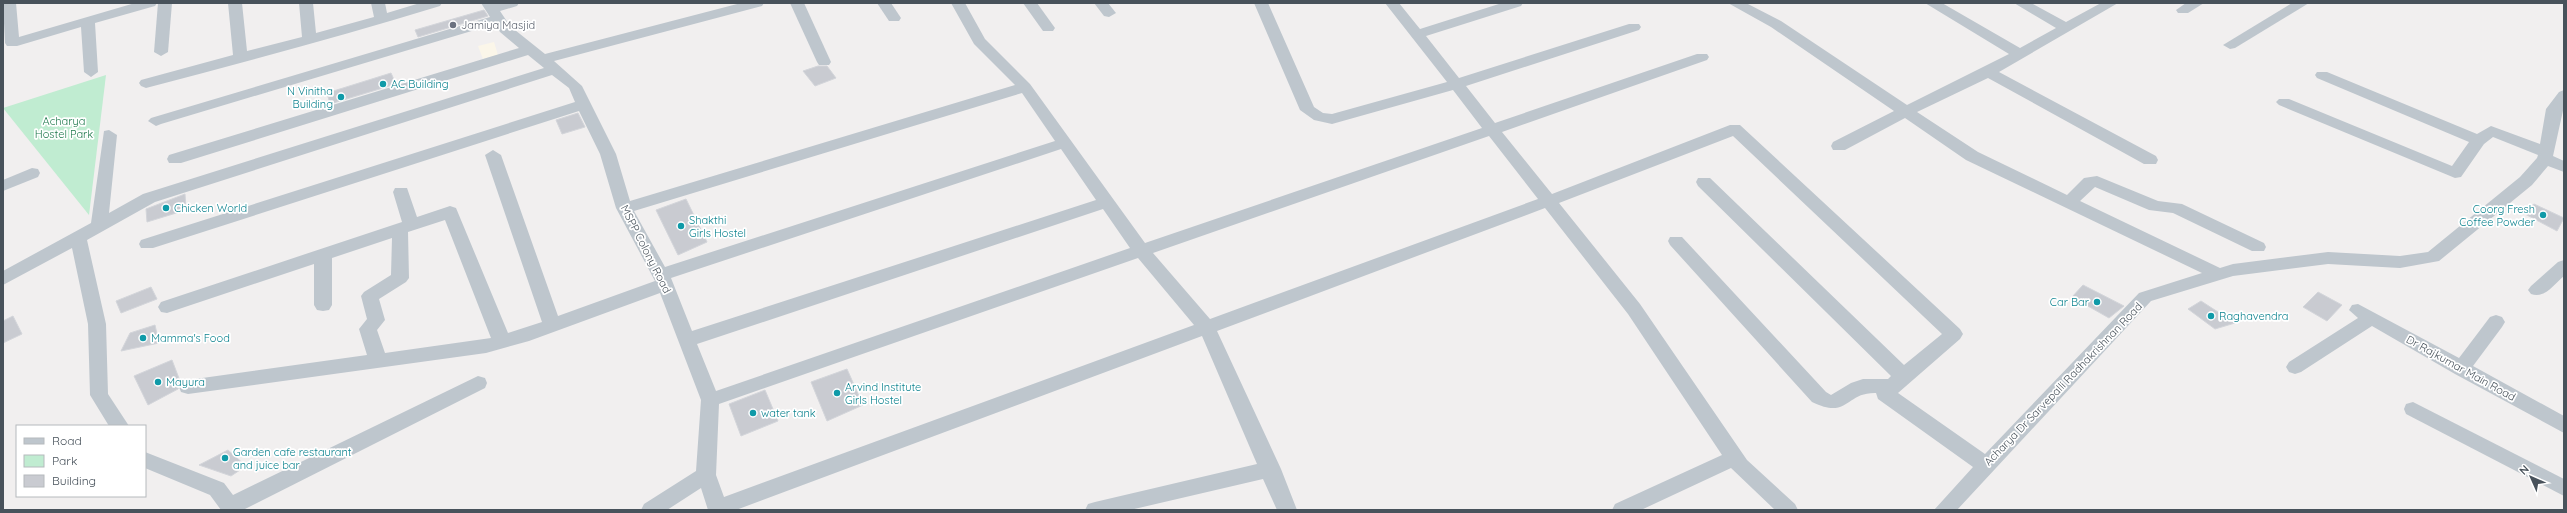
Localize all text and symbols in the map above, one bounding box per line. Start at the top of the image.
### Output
place label: Jamiya Masjid [461,18,535,32]
marker: Jamiya Masjid [448,20,458,30]
place label: AC Building [391,77,449,91]
marker: AC Building [378,79,388,89]
place label: N Vinitha Building [287,84,333,111]
marker: N Vinitha Building [336,92,346,102]
park label: Acharya Hostel Park [35,114,93,141]
place label: Chicken World [174,201,247,215]
place label: Coorg Fresh Coffee Powder [2459,202,2536,229]
marker: Chicken World [161,203,171,213]
street label: MSPP Colony Road [618,203,674,295]
marker: Coorg Fresh Coffee Powder [2538,210,2548,220]
place label: Shakthi Girls Hostel [689,213,746,240]
marker: Shakthi Girls Hostel [676,221,686,231]
place label: Car Bar [2050,295,2090,309]
marker: Car Bar [2092,297,2102,307]
street label: Acharya Dr Sarvepalli Radhakrishnan Road [1981,299,2145,469]
place label: Raghavendra [2219,309,2289,323]
marker: Raghavendra [2206,311,2216,321]
place label: Mamma's Food [151,331,230,345]
street label: Dr Rajkumar Main Road [2404,332,2518,404]
marker: Mamma's Food [138,333,148,343]
place label: Mayura [166,375,205,389]
marker: Mayura [153,377,163,387]
place label: Arvind Institute Girls Hostel [845,380,921,407]
marker: Arvind Institute Girls Hostel [832,388,842,398]
place label: water tank [761,406,816,420]
marker: water tank [748,408,758,418]
legend [16,425,146,497]
text: Road [52,433,82,448]
place label: Garden cafe restaurant and juice bar [233,445,352,472]
text: Park [52,453,77,468]
marker: Garden cafe restaurant and juice bar [220,453,230,463]
north arrow [2511,457,2551,497]
text: N [2516,462,2532,478]
text: Building [52,473,96,488]

